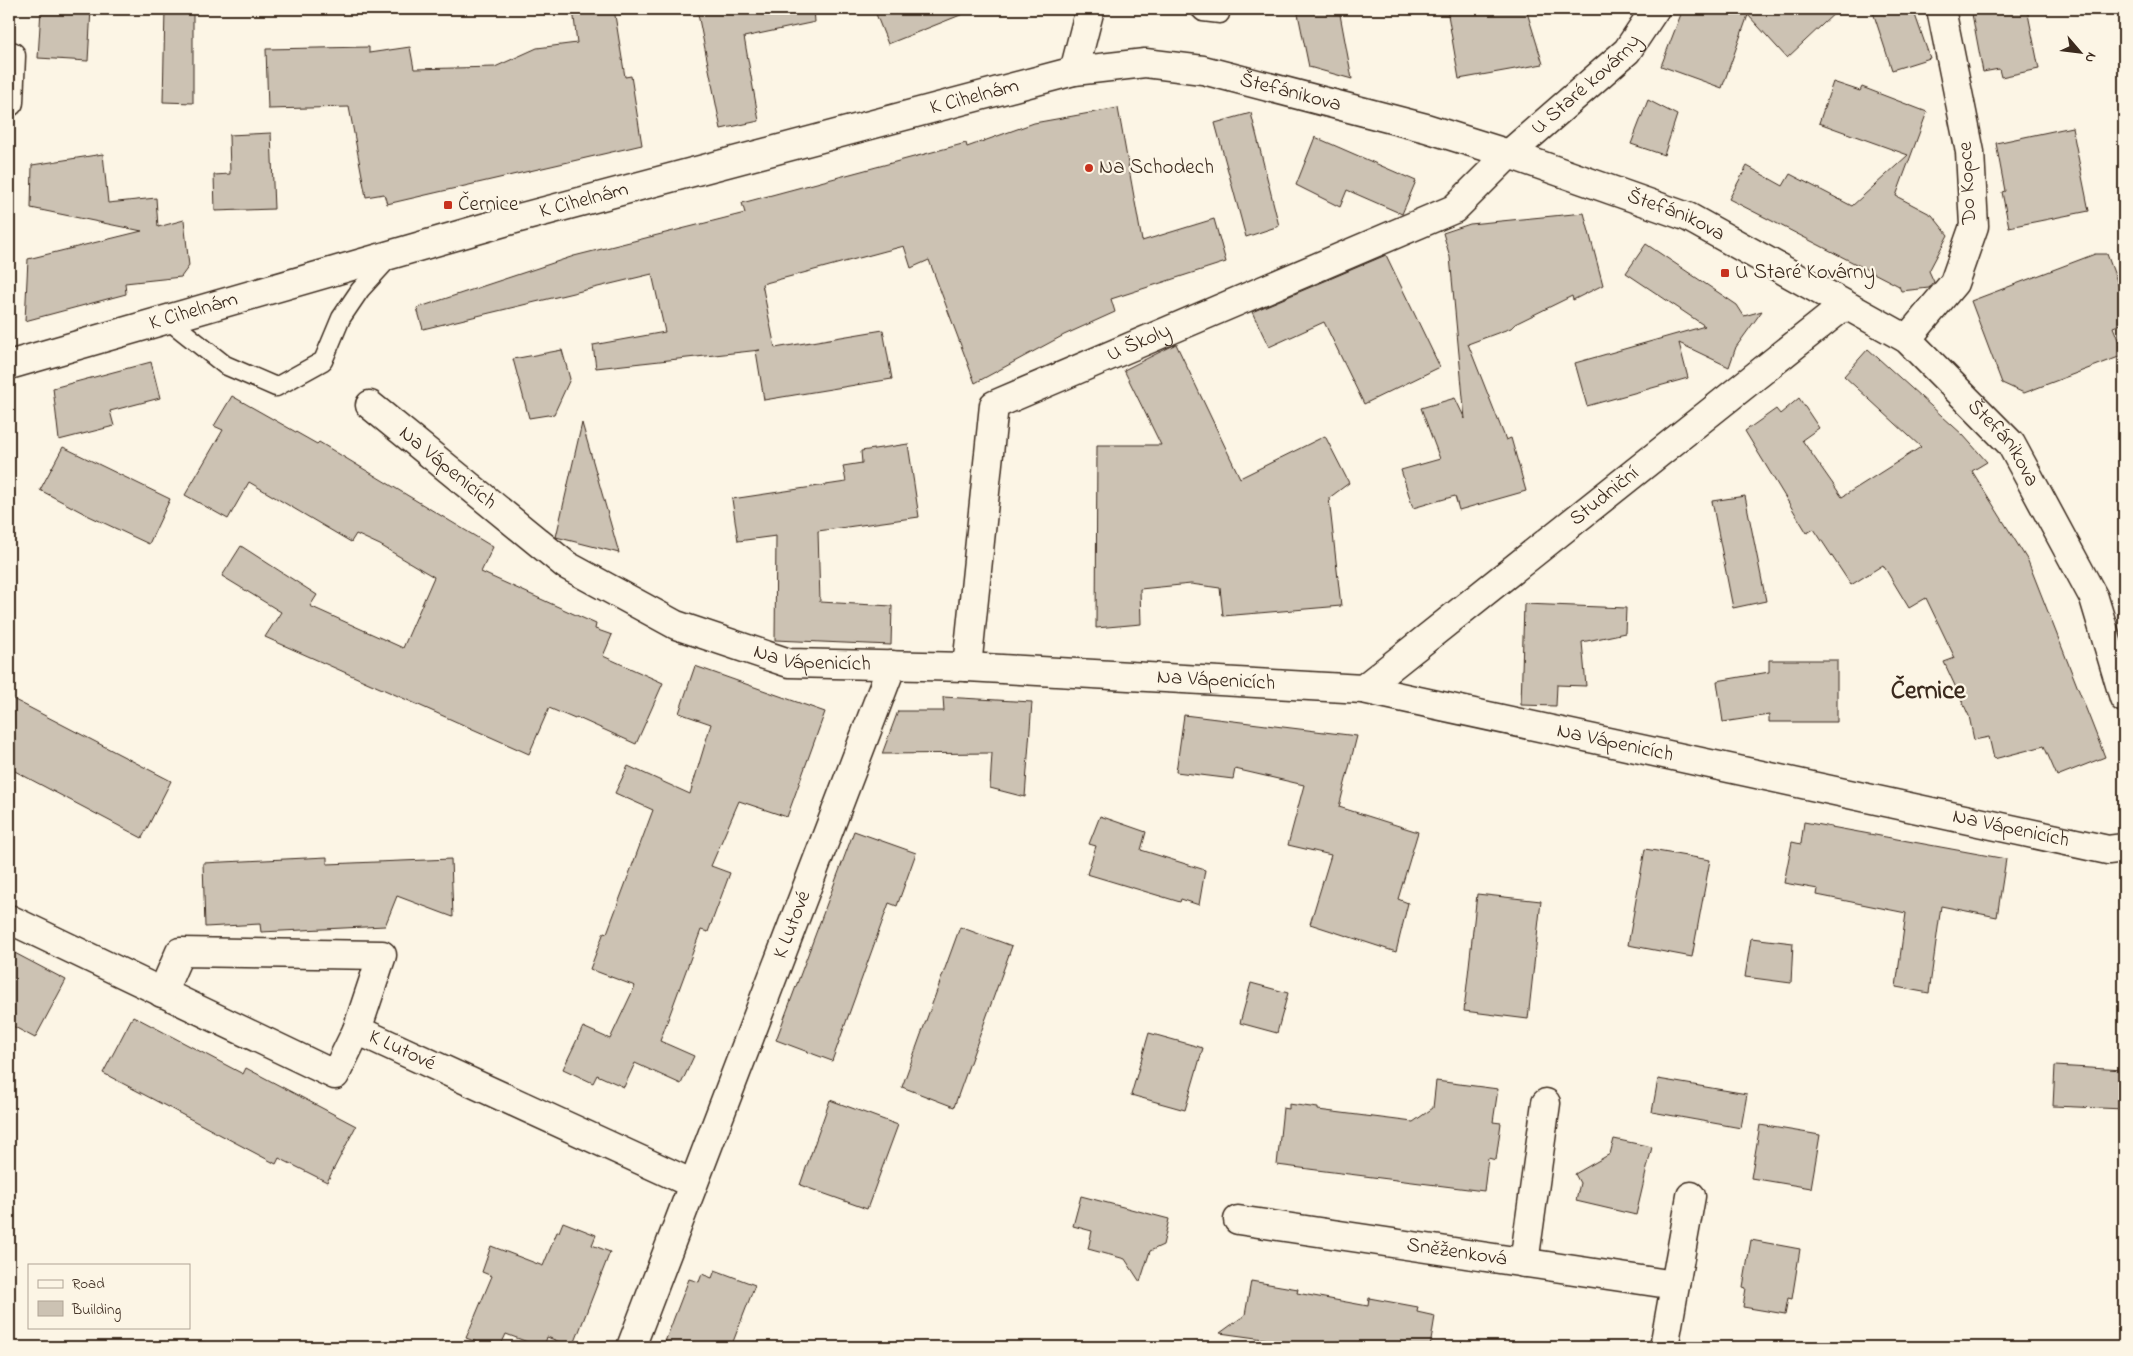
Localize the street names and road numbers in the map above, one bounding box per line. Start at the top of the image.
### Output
street label: U Staré kovárny [1525,29,1650,143]
street label: Štefánikova [1236,65,1344,120]
street label: K Cihelnám [927,71,1022,124]
street label: Do Kopce [1951,140,1985,226]
street label: K Cihelnám [536,175,632,227]
street label: Štefánikova [1623,182,1730,250]
street label: K Cihelnám [146,285,241,339]
street label: U Školy [1102,316,1176,370]
street label: Štefánikova [1960,393,2046,492]
street label: Na Vápenicích [392,419,503,517]
street label: Studniční [1563,459,1646,534]
street label: Na Vápenicích [749,637,871,680]
street label: Na Vápenicích [1156,663,1276,699]
street label: Na Vápenicích [1554,716,1676,771]
street label: Na Vápenicích [1950,802,2072,856]
street label: K Lutové [766,886,819,963]
street label: K Lutové [364,1022,441,1079]
street label: Sněženková [1405,1230,1509,1275]

